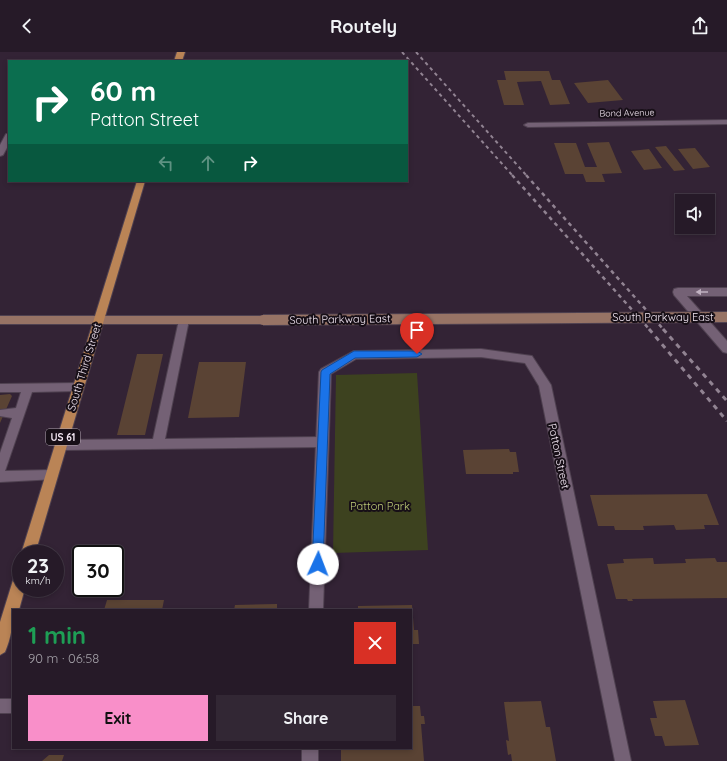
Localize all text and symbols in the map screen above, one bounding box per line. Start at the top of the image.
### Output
icon: back [16,15,38,37]
text: Routely [330,15,397,38]
icon: share [689,15,711,37]
text: 60 m [90,73,156,108]
icon: right [24,76,76,128]
street label: Bond Avenue [599,107,655,118]
text: Patton Street [90,108,199,131]
icon: left [155,152,177,174]
icon: ahead [197,152,219,174]
icon: right [239,152,261,174]
map controls [675,194,715,234]
button: sound [675,194,715,234]
one-way arrow [695,289,708,295]
street label: South Parkway East [612,310,714,324]
street label: South Parkway East [289,311,391,327]
pin [400,313,434,354]
icon: arrive [406,319,428,341]
street label: South Third Street [64,321,104,413]
street label: Patton Street [545,422,573,490]
road number: US 61 [46,429,80,445]
park label: Patton Park [350,499,410,513]
position arrow [297,543,339,585]
speed limit sign: 30 [72,545,124,597]
text: 23 [27,553,49,578]
text: km/h [25,574,51,587]
text: 1 min [28,620,86,650]
button: close [354,622,396,664]
text: 90 m · 06:58 [28,650,99,666]
button: Exit [28,695,208,741]
button: Share [216,695,396,741]

